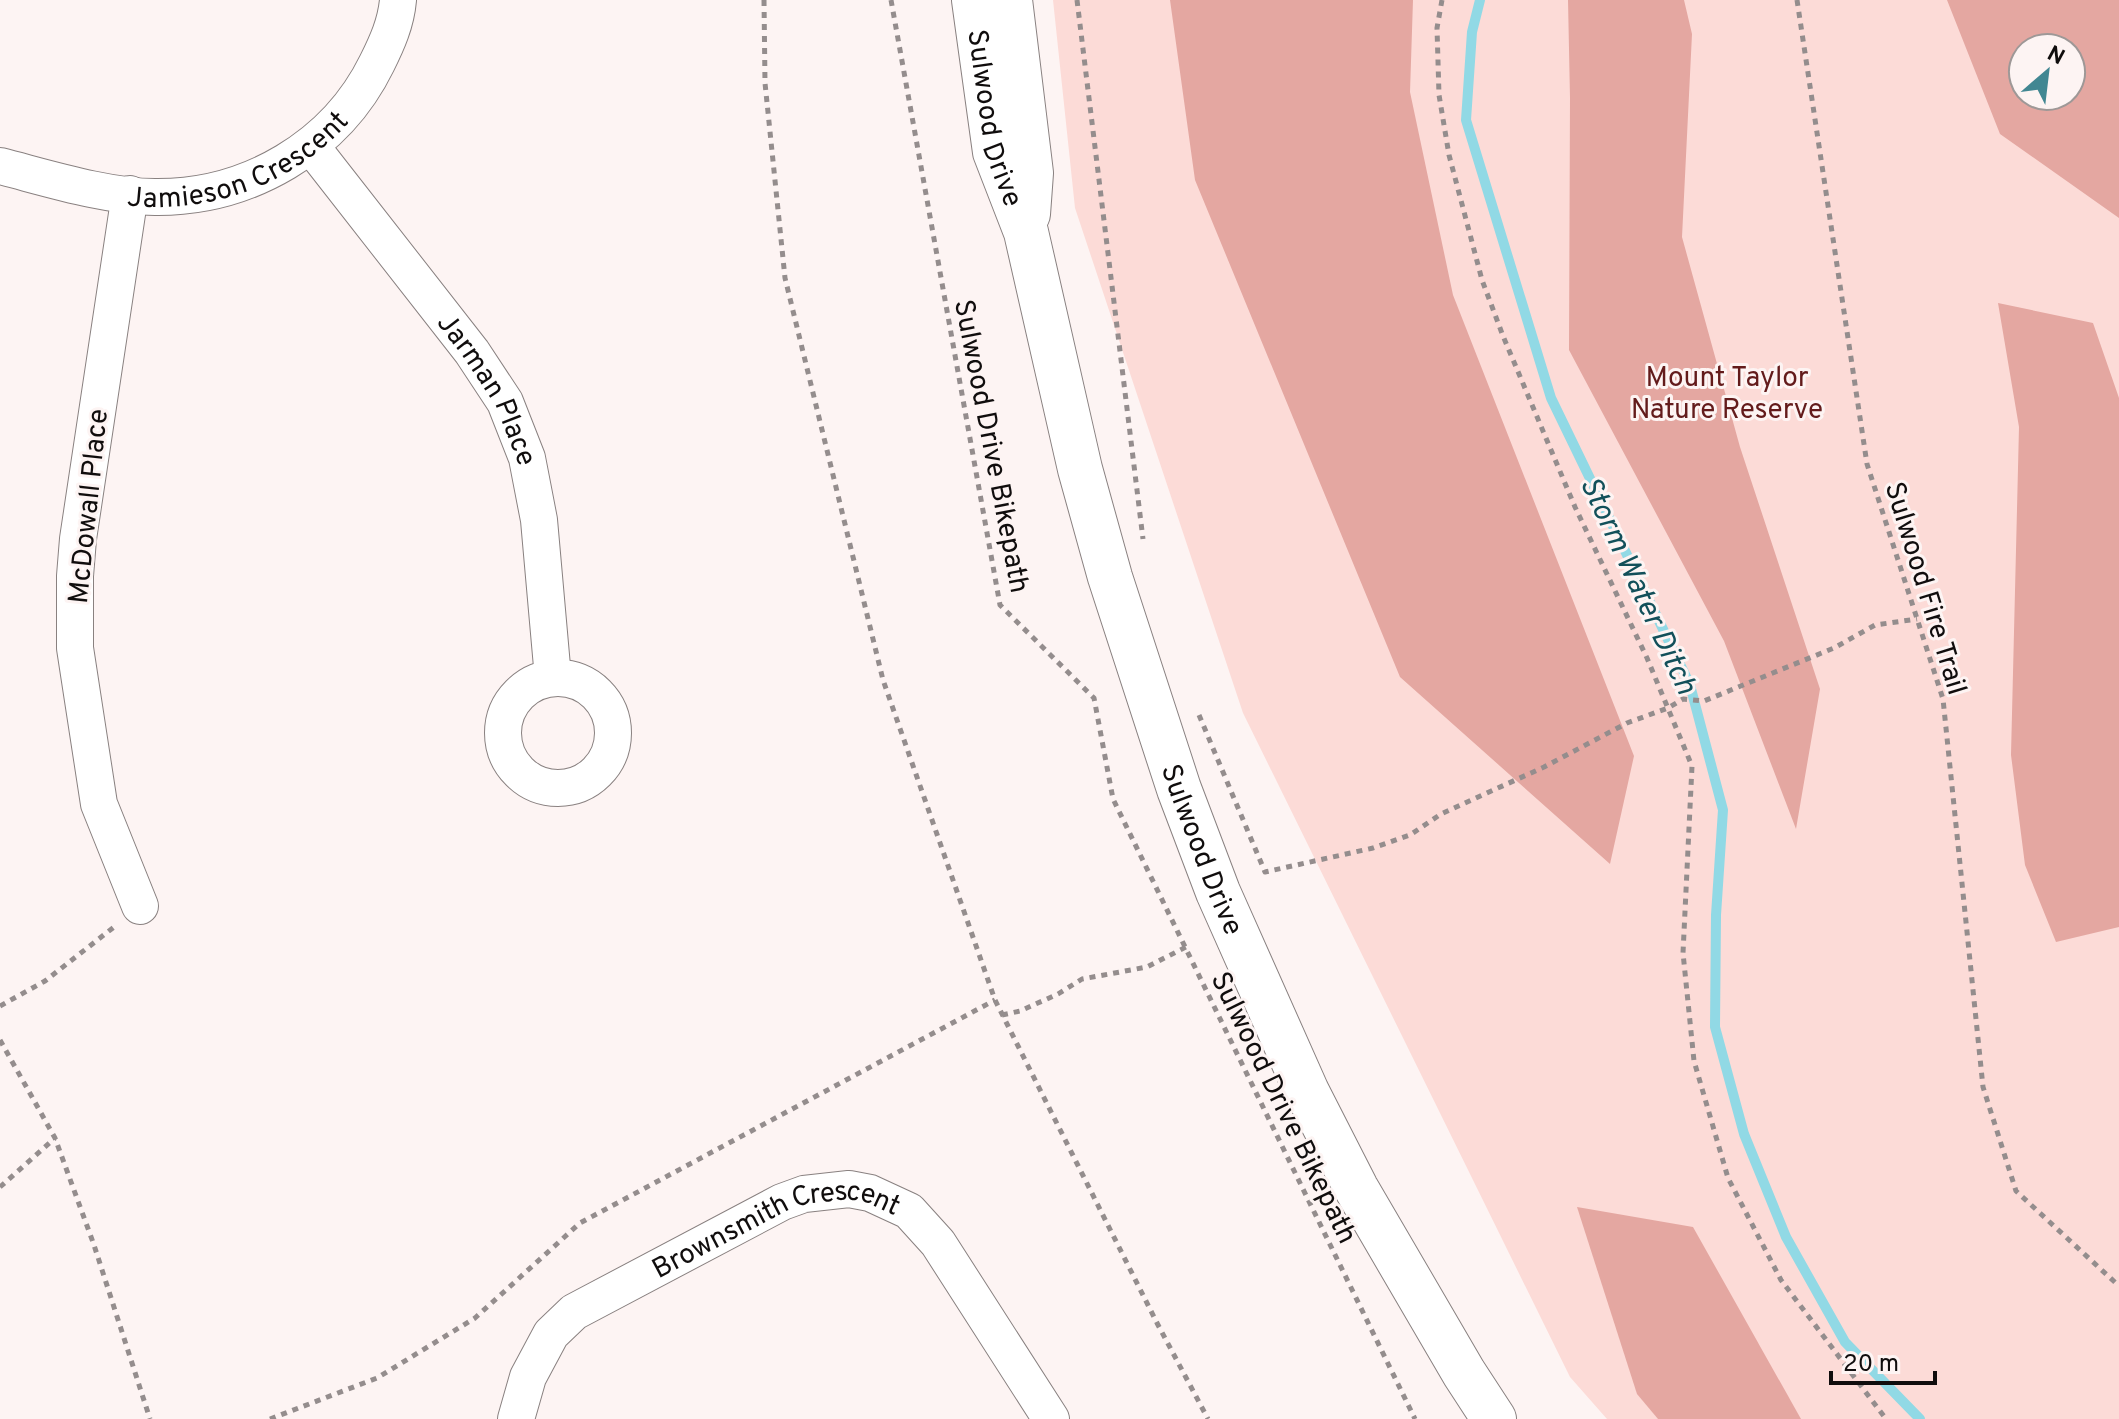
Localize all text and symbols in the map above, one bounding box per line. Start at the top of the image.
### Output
street label: Sulwood Drive [957,27,1030,213]
north arrow [2007,32,2087,112]
text: N [2042,41,2069,72]
street label: Jamieson Crescent [126,105,358,218]
street label: Sulwood Drive Bikepath [944,297,1036,596]
street label: Jarman Place [427,307,543,472]
park label: Mount Taylor Nature Reserve [1631,361,1823,429]
street label: McDowall Place [62,407,118,606]
water label: Storm Water Ditch [1570,471,1703,701]
street label: Sulwood Fire Trail [1875,478,1974,700]
street label: Sulwood Drive [1151,760,1250,941]
street label: Sulwood Drive Bikepath [1201,966,1364,1250]
street label: Brownsmith Crescent [646,1174,906,1289]
scale bar [1831,1335,1935,1385]
text: 20 m [1843,1350,1899,1380]

